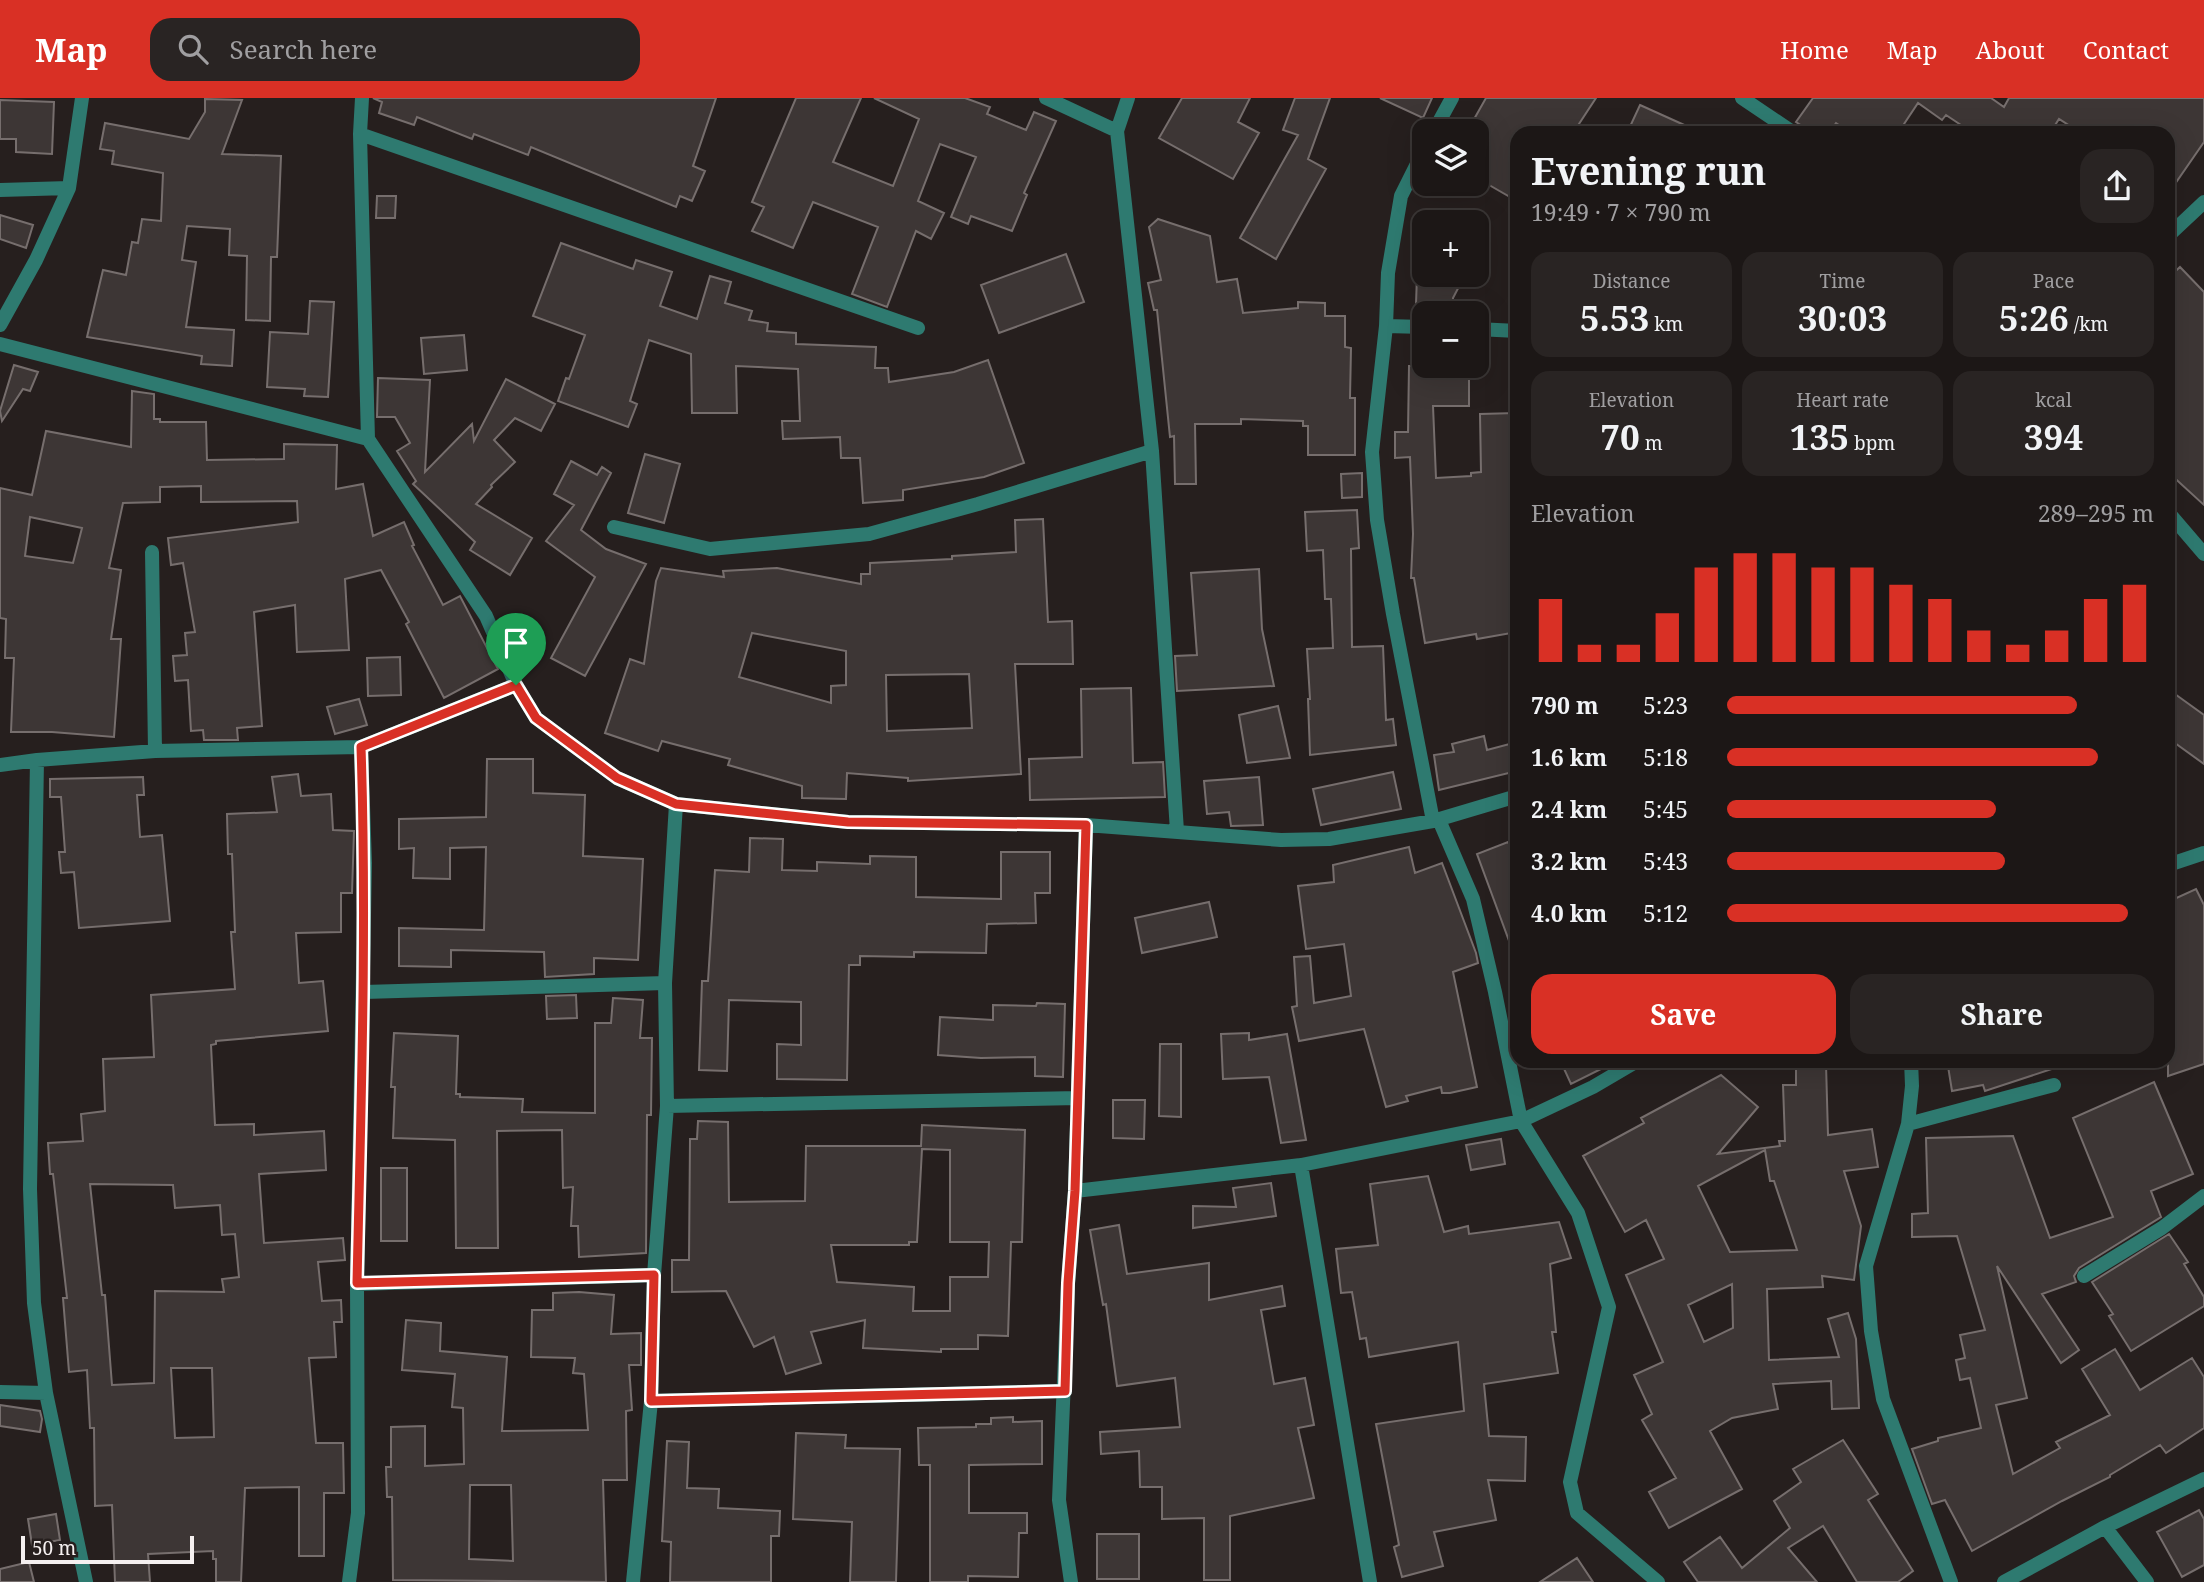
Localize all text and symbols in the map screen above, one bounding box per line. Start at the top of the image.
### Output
search box [150,18,640,81]
text: Map [35,27,108,72]
icon: search [174,30,212,68]
text: Search here [230,31,377,67]
text: Home [1780,33,1849,66]
text: Map [1887,33,1938,66]
text: About [1976,33,2045,66]
text: Contact [2083,33,2169,66]
map controls [1412,119,1489,378]
button: layers [1412,119,1489,196]
text: Evening run [1531,144,1766,196]
button: share [2080,149,2154,223]
text: 19:49 · 7 × 790 m [1531,196,1711,228]
button: + [1412,210,1489,287]
text: Distance [1593,268,1670,294]
text: Time [1820,268,1865,294]
text: Pace [2033,268,2074,294]
text: 5.53 [1580,294,1649,341]
text: 30:03 [1798,294,1887,341]
text: 5:26 [1999,294,2069,341]
button: − [1412,301,1489,378]
text: km [1649,311,1683,337]
text: /km [2069,311,2108,337]
text: Elevation [1589,387,1674,413]
text: Heart rate [1796,387,1889,413]
text: kcal [2035,387,2072,413]
text: 70 [1600,413,1640,460]
text: 135 [1790,413,1849,460]
text: 394 [2024,413,2083,460]
text: m [1640,430,1663,456]
text: bpm [1849,430,1895,456]
text: Elevation [1531,497,1635,529]
text: 289–295 m [2038,497,2154,529]
pin [486,613,546,685]
icon: arrive [497,624,535,662]
text: 790 m [1531,689,1599,721]
text: 5:23 [1643,689,1688,721]
text: 1.6 km [1531,741,1607,773]
text: 5:18 [1643,741,1688,773]
text: 2.4 km [1531,793,1607,825]
text: 5:45 [1643,793,1688,825]
text: 3.2 km [1531,845,1607,877]
text: 5:43 [1643,845,1688,877]
text: 4.0 km [1531,897,1607,929]
text: 5:12 [1643,897,1688,929]
button: Save [1531,974,1836,1054]
button: Share [1850,974,2154,1054]
scale bar [21,1533,194,1565]
text: 50 m [32,1535,76,1561]

